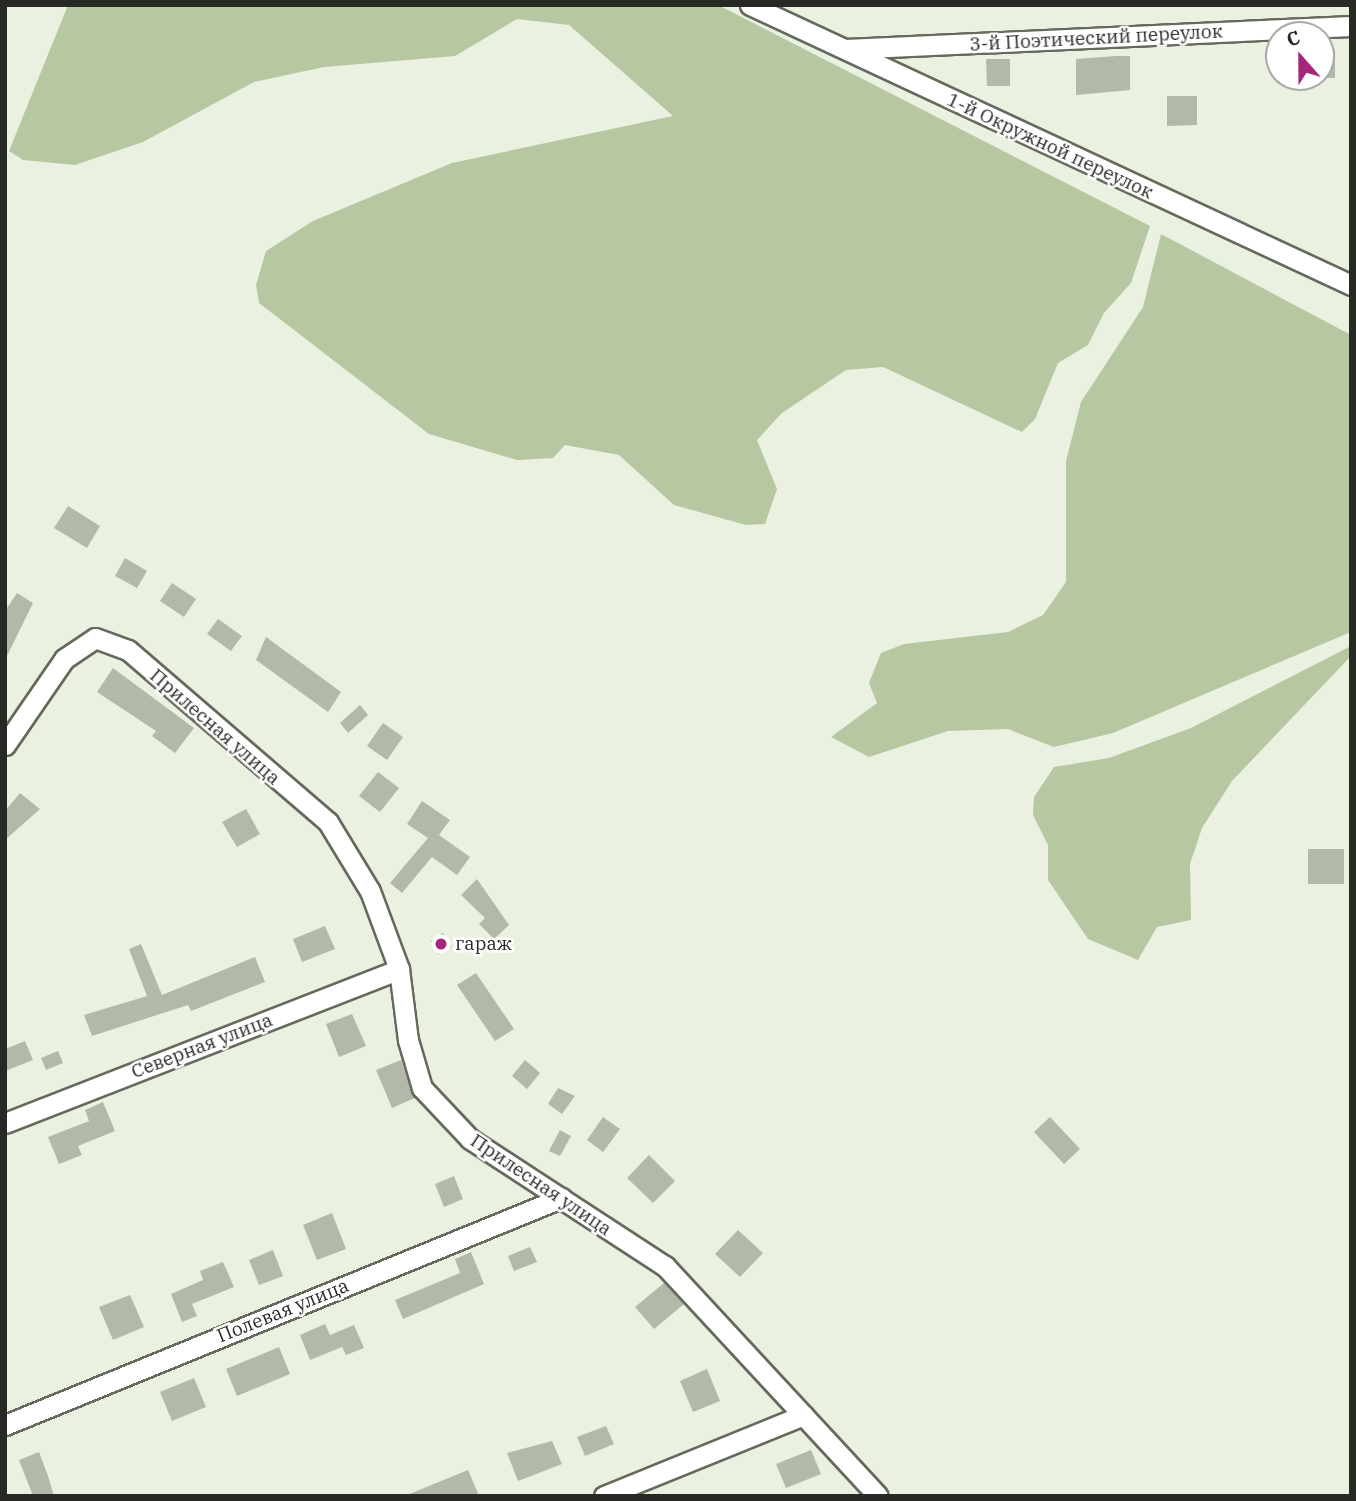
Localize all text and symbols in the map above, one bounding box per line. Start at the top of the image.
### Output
street label: 3-й Поэтический переулок [969,20,1223,56]
north arrow [1265,21,1335,91]
text: С [1283,25,1303,52]
street label: 1-й Окружной переулок [943,88,1157,204]
street label: Прилесная улица [145,664,285,790]
place label: гараж [455,933,512,955]
marker: гараж [433,936,449,952]
street label: Северная улица [128,1009,276,1083]
street label: Прилесная улица [466,1129,616,1241]
street label: Полевая улица [214,1274,352,1348]

